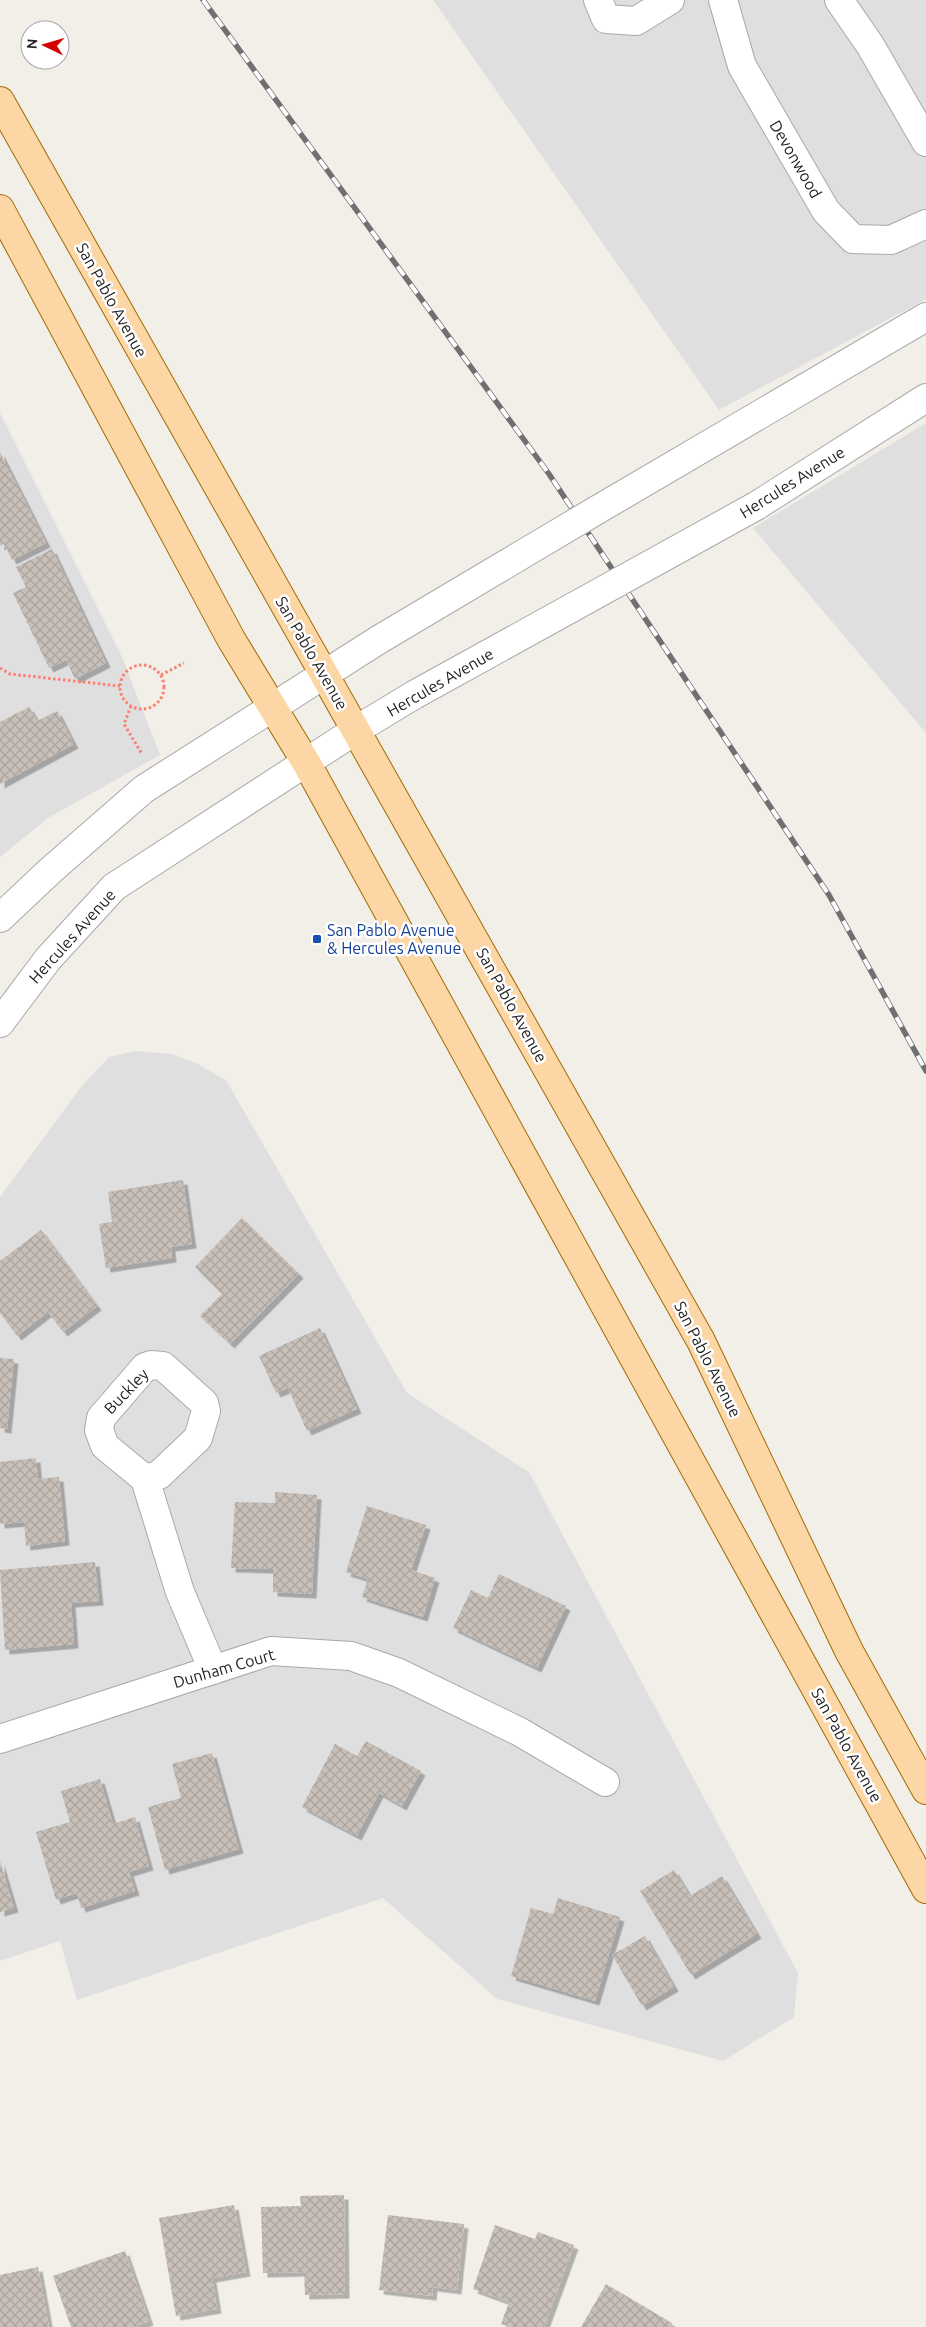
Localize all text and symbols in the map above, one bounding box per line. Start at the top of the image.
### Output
north arrow [20,20,70,70]
text: N [24,38,40,50]
street label: Devonwood [766,117,826,201]
street label: San Pablo Avenue [73,240,151,360]
street label: Hercules Avenue [736,443,848,521]
street label: San Pablo Avenue [272,593,352,713]
street label: Hercules Avenue [383,644,497,720]
street label: Hercules Avenue [25,885,119,987]
place label: San Pablo Avenue & Hercules Avenue [327,921,461,957]
marker: San Pablo Avenue & Hercules Avenue [311,933,323,945]
street label: San Pablo Avenue [473,945,551,1065]
street label: San Pablo Avenue [671,1298,745,1420]
street label: Buckley [100,1365,152,1417]
street label: Dunham Court [171,1645,278,1691]
street label: San Pablo Avenue [808,1685,886,1805]

